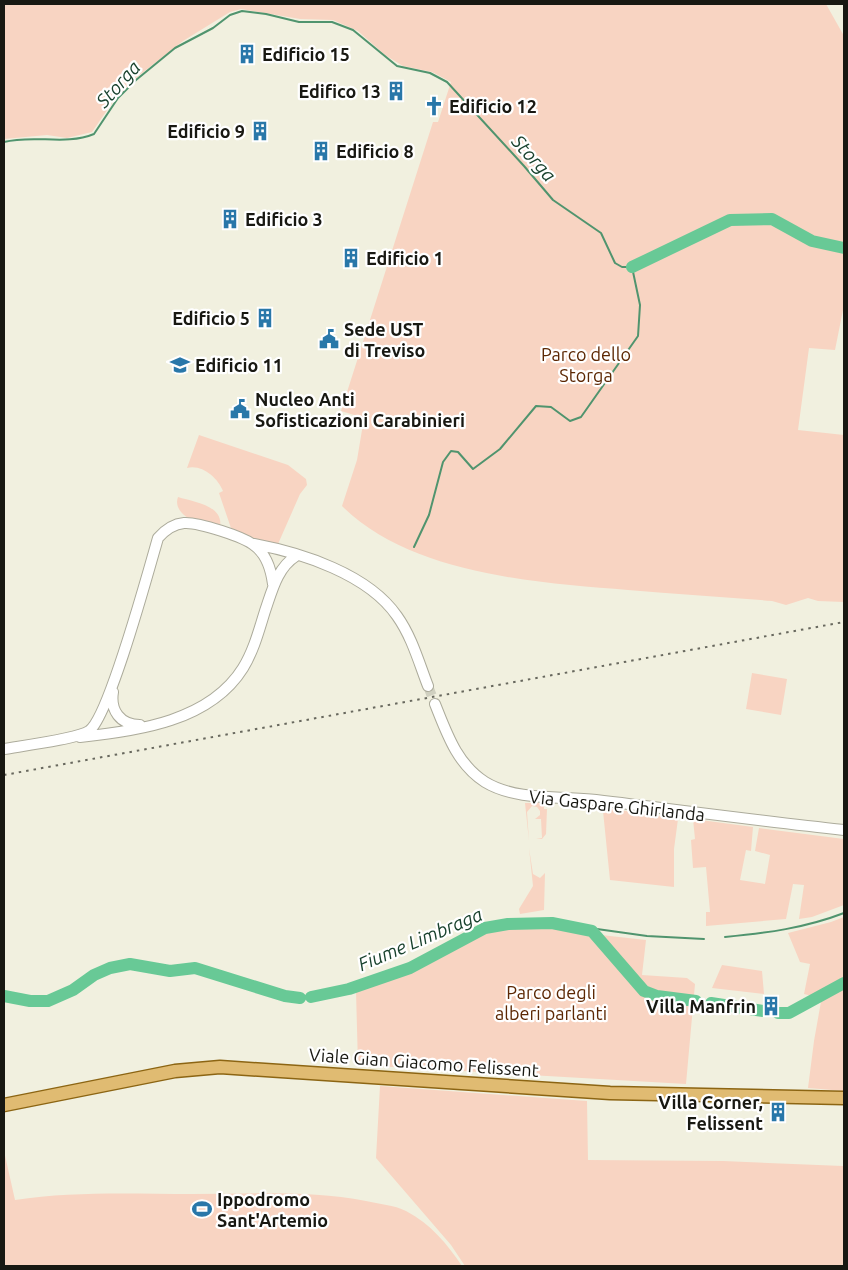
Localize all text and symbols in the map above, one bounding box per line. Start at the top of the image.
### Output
building icon: Edificio 15 [236,43,258,65]
place label: Edificio 15 [262,44,350,64]
water label: Storga [91,56,145,113]
building icon: Edifico 13 [385,80,407,102]
place label: Edifico 13 [298,81,381,101]
church icon: Edificio 12 [423,95,445,117]
place label: Edificio 12 [449,96,537,116]
building icon: Edificio 9 [249,120,271,142]
place label: Edificio 9 [167,121,245,141]
water label: Storga [507,129,561,186]
building icon: Edificio 8 [310,140,332,162]
place label: Edificio 8 [336,141,414,161]
building icon: Edificio 3 [219,208,241,230]
place label: Edificio 3 [245,209,323,229]
building icon: Edificio 1 [340,247,362,269]
place label: Edificio 1 [366,248,444,268]
building icon: Edificio 5 [254,307,276,329]
place label: Edificio 5 [172,308,250,328]
place label: Sede UST di Treviso [344,319,425,360]
public building icon: Sede UST di Treviso [318,328,340,350]
park label: Parco dello Storga [541,344,631,385]
school or university icon: Edificio 11 [169,354,191,376]
place label: Edificio 11 [195,355,283,375]
place label: Nucleo Anti Sofisticazioni Carabinieri [255,389,465,430]
public building icon: Nucleo Anti Sofisticazioni Carabinieri [229,398,251,420]
street label: Via Gaspare Ghirlanda [528,786,706,824]
water label: Fiume Limbraga [354,903,486,975]
park label: Parco degli alberi parlanti [495,982,607,1023]
building icon: Villa Manfrin [760,995,782,1017]
place label: Villa Manfrin [646,996,756,1016]
street label: Viale Gian Giacomo Felissent [308,1044,540,1080]
place label: Villa Corner, Felissent [658,1092,763,1133]
building icon: Villa Corner, Felissent [767,1101,789,1123]
place label: Ippodromo Sant'Artemio [217,1189,328,1230]
sports icon: Ippodromo Sant'Artemio [191,1198,213,1220]

